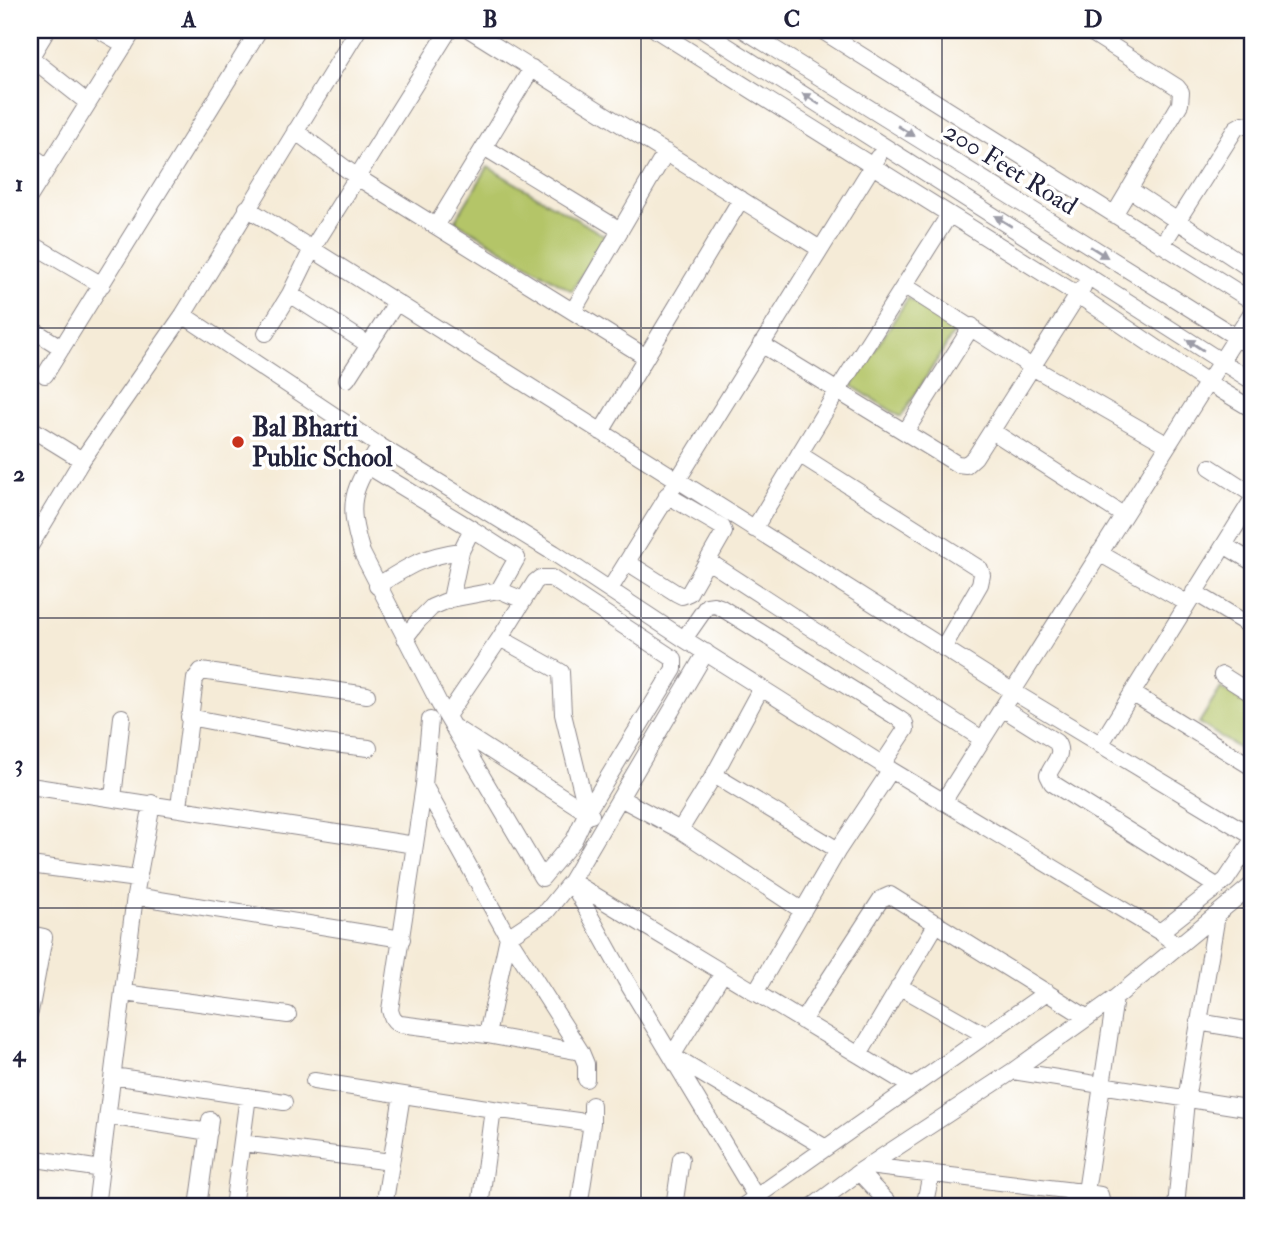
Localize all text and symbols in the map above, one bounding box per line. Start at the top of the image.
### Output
text: A [181,5,197,34]
text: B [482,5,498,34]
text: C [784,5,800,34]
text: D [1084,5,1102,34]
one-way arrow [802,93,821,106]
street label: 200 Feet Road [938,115,1083,223]
one-way arrow [896,124,915,137]
text: 1 [15,169,23,198]
one-way arrow [994,215,1013,228]
one-way arrow [1089,245,1108,258]
one-way arrow [1185,338,1204,351]
place label: Bal Bharti Public School [252,412,393,474]
marker: Bal Bharti Public School [230,434,246,450]
text: 2 [13,459,25,488]
text: 3 [15,749,23,778]
text: 4 [12,1039,27,1068]

